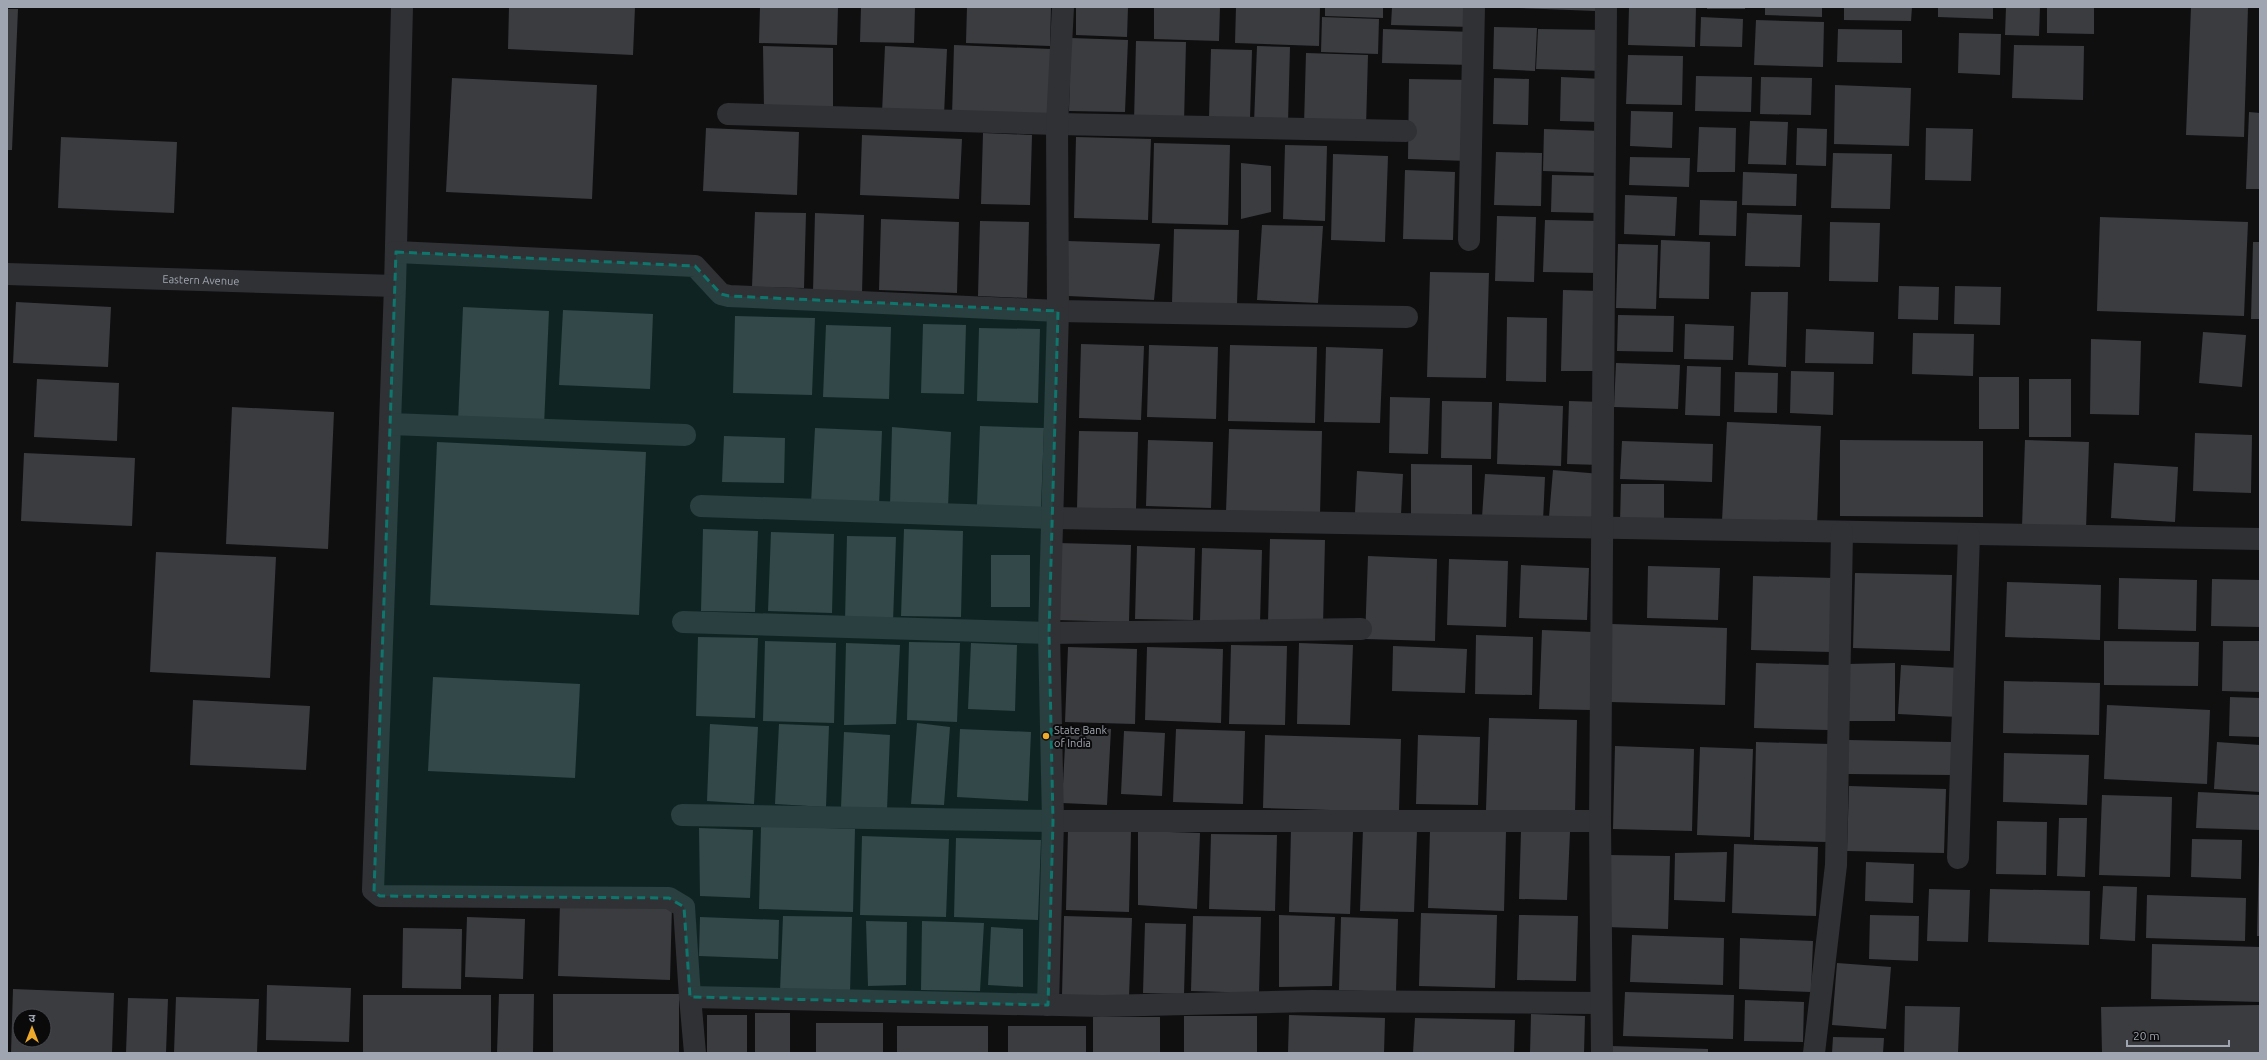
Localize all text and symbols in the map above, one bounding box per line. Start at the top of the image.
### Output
street label: Eastern Avenue [162,273,240,287]
place label: State Bank of India [1054,724,1108,749]
marker: State Bank of India [1041,731,1051,741]
north arrow [12,1008,52,1048]
text: उ [29,1012,36,1024]
scale bar [2127,1022,2229,1048]
text: 20 m [2133,1029,2160,1042]

